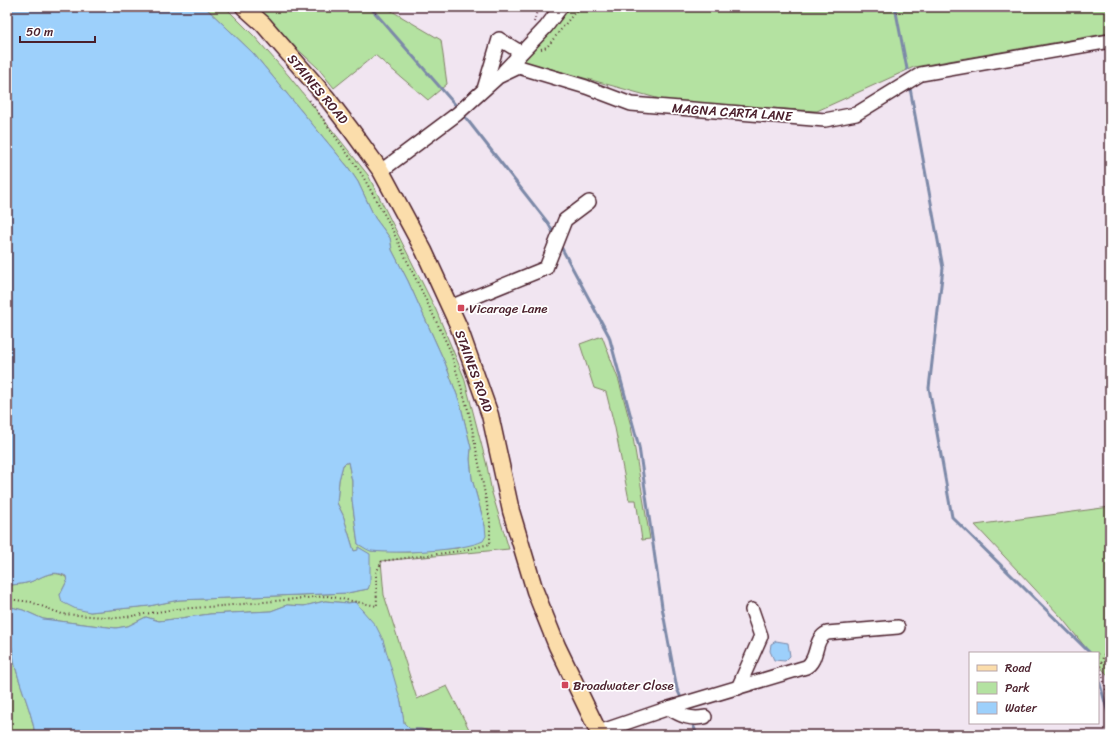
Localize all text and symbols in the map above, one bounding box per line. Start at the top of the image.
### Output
scale bar [20,18,95,44]
text: 50 m [26,21,53,43]
street label: STAINES ROAD [281,48,355,130]
street label: MAGNA CARTA LANE [671,96,794,128]
place label: Vicarage Lane [469,297,548,320]
marker: Vicarage Lane [456,303,466,313]
street label: STAINES ROAD [448,326,500,416]
legend [969,652,1099,724]
text: Road [1005,657,1032,679]
place label: Broadwater Close [573,674,674,697]
text: Park [1005,677,1030,699]
marker: Broadwater Close [560,680,570,690]
text: Water [1005,697,1038,719]

